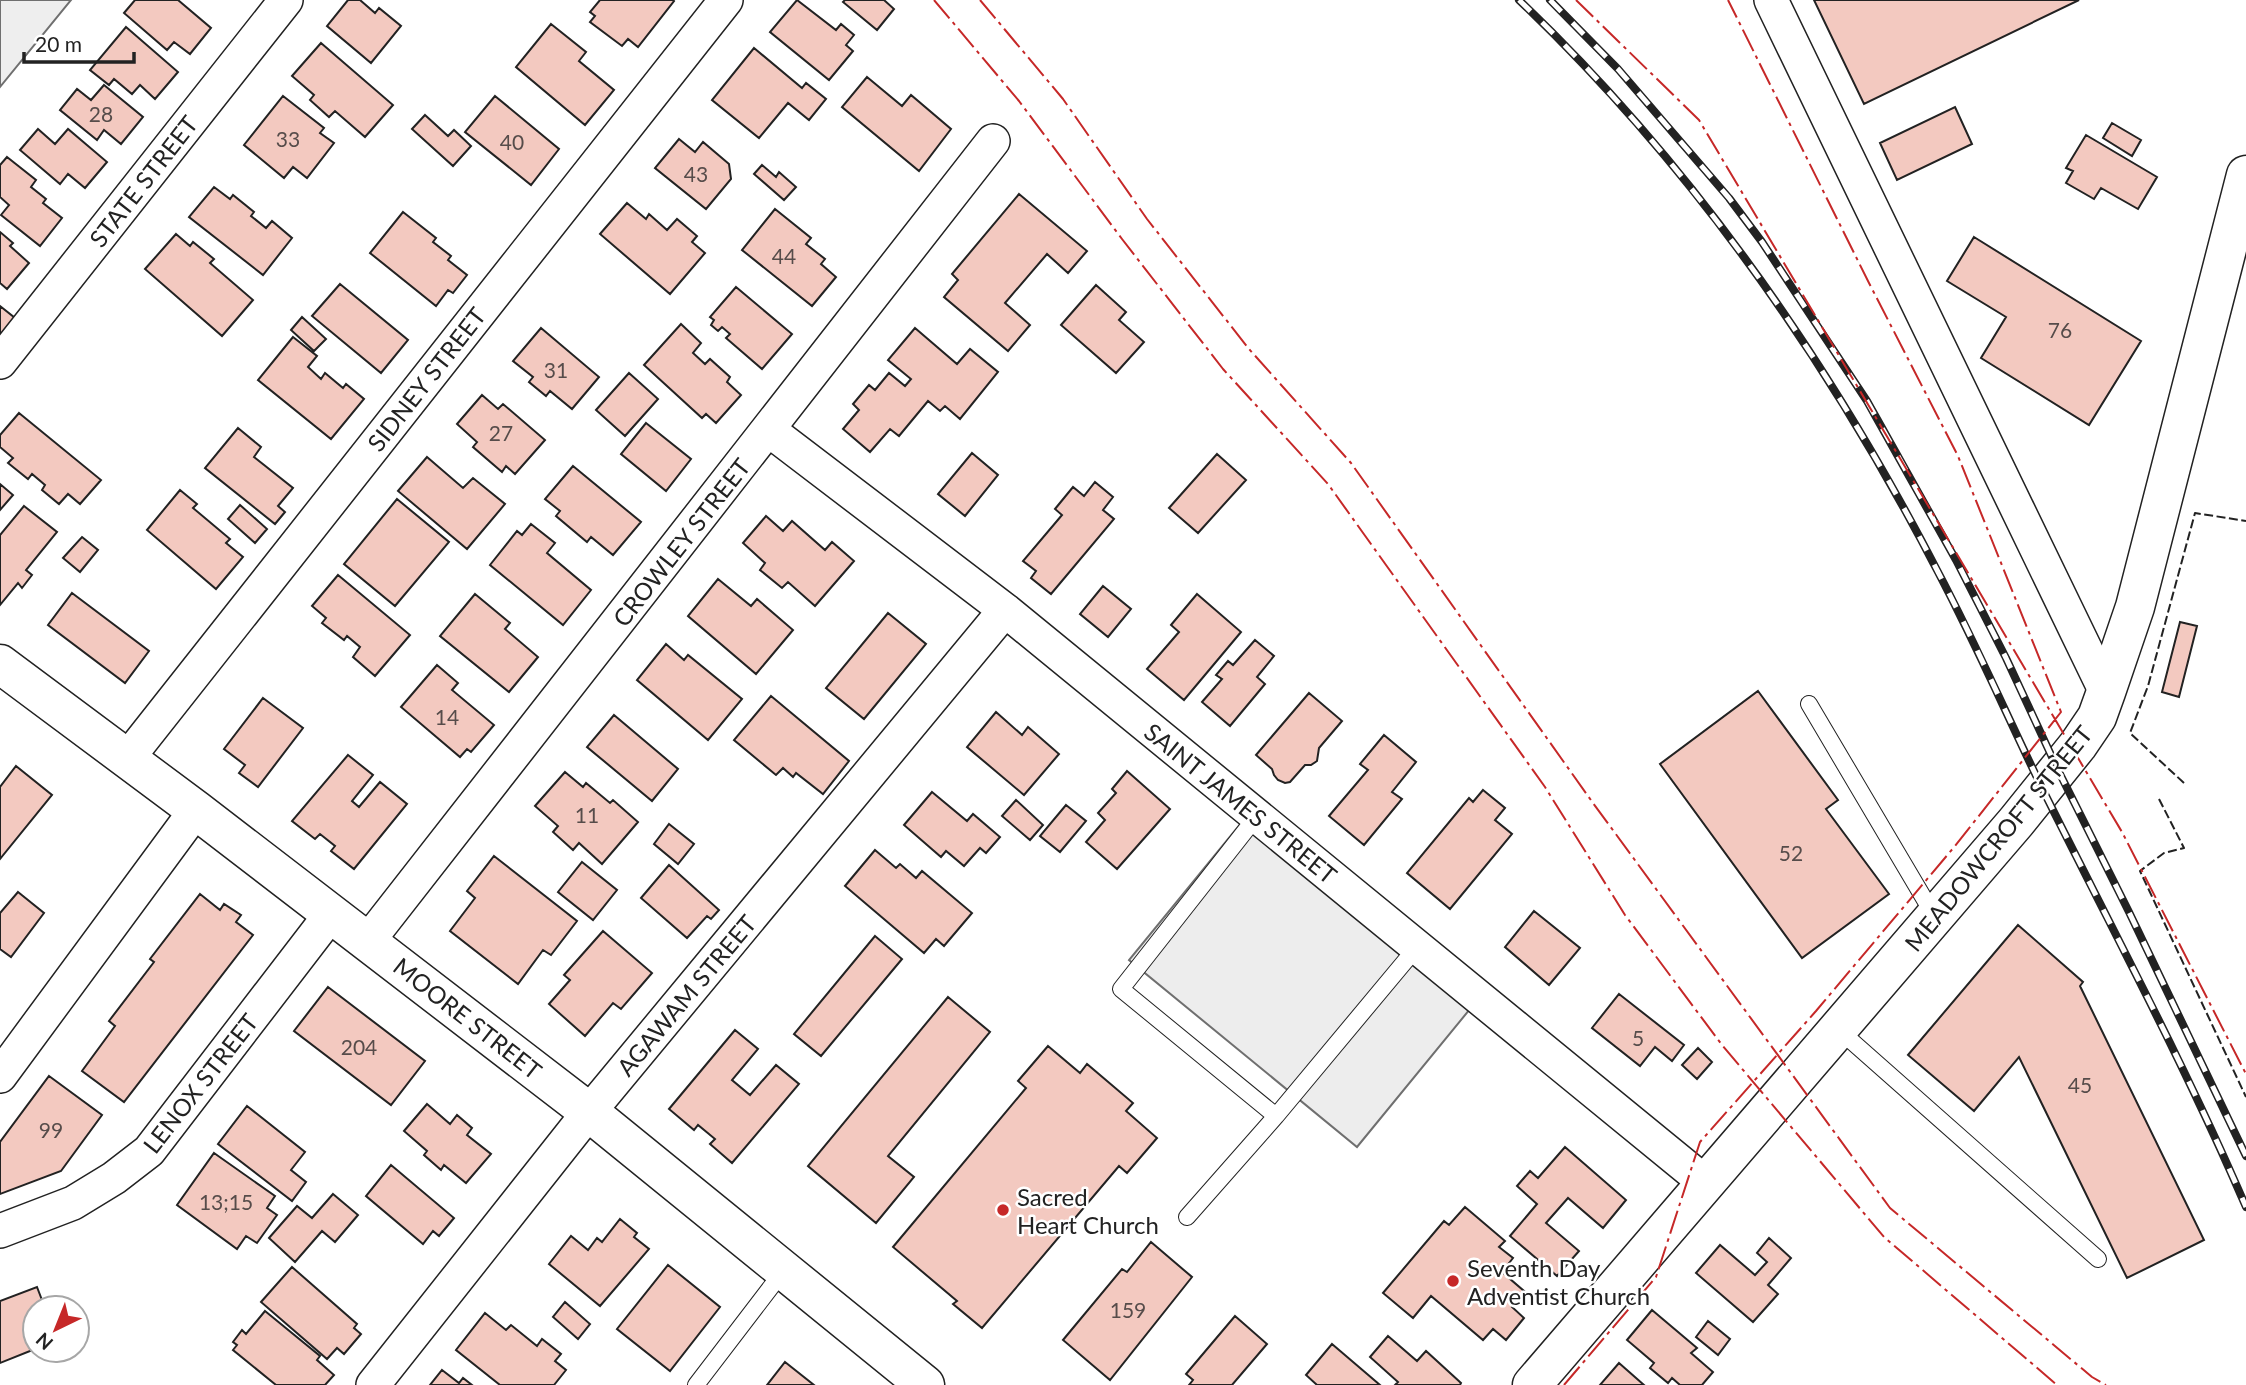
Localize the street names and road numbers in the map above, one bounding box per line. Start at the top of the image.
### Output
street label: STATE STREET [83,110,203,252]
street label: SIDNEY STREET [361,301,491,457]
street label: CROWLEY STREET [606,452,756,632]
street label: SAINT JAMES STREET [1139,717,1343,889]
street label: MEADOWCROFT STREET [1898,719,2098,957]
street label: AGAWAM STREET [610,909,762,1081]
street label: MOORE STREET [388,951,548,1085]
street label: LENOX STREET [137,1008,263,1158]

